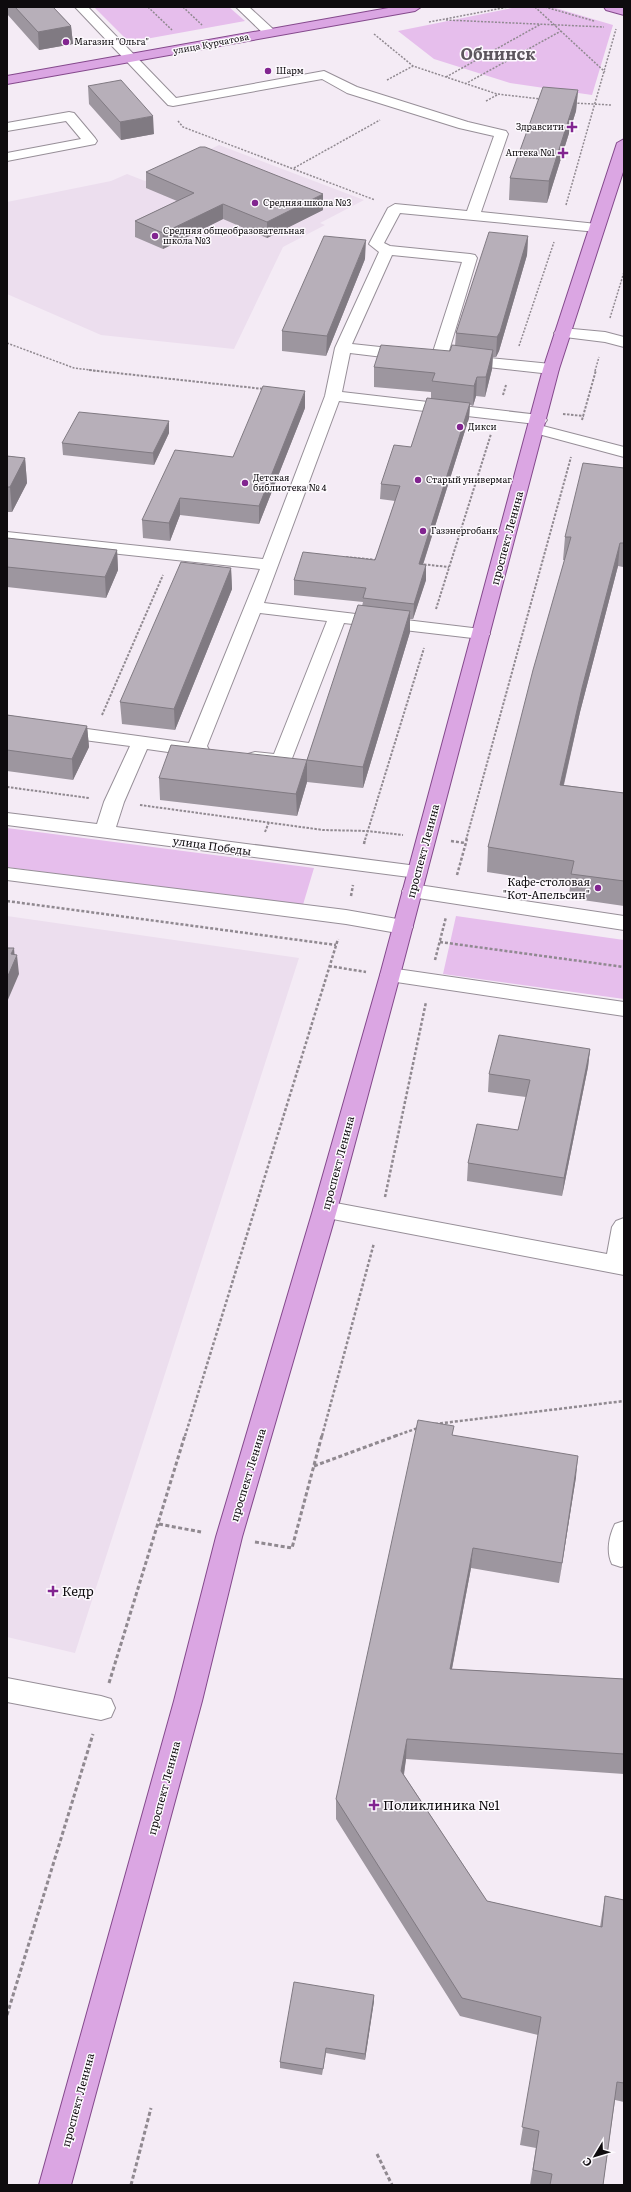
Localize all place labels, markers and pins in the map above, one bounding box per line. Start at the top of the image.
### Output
place label: Магазин "Ольга" [74,34,149,48]
marker: Магазин "Ольга" [61,37,71,47]
place label: Шарм [276,63,304,77]
marker: Шарм [263,66,273,76]
place label: Здравсити [516,119,564,133]
marker: Здравсити [567,122,577,132]
place label: Аптека №1 [505,145,555,159]
marker: Аптека №1 [558,148,568,158]
place label: Средняя школа №3 [263,195,351,209]
marker: Средняя школа №3 [250,198,260,208]
place label: Средняя общеобразовательная школа №3 [163,223,305,247]
marker: Средняя общеобразовательная школа №3 [150,231,160,241]
place label: Дикси [468,419,497,433]
marker: Дикси [455,422,465,432]
place label: Детская библиотека № 4 [253,470,327,494]
place label: Старый универмаг [426,472,512,486]
marker: Старый универмаг [413,475,423,485]
marker: Детская библиотека № 4 [240,478,250,488]
place label: Газэнергобанк [431,523,498,537]
marker: Газэнергобанк [418,526,428,536]
place label: Кафе-столовая "Кот-Апельсин" [503,873,590,902]
marker: Кафе-столовая "Кот-Апельсин" [593,883,603,893]
place label: Кедр [62,1581,94,1600]
marker: Кедр [47,1585,59,1597]
place label: Поликлиника №1 [383,1795,500,1814]
marker: Поликлиника №1 [368,1799,380,1811]

